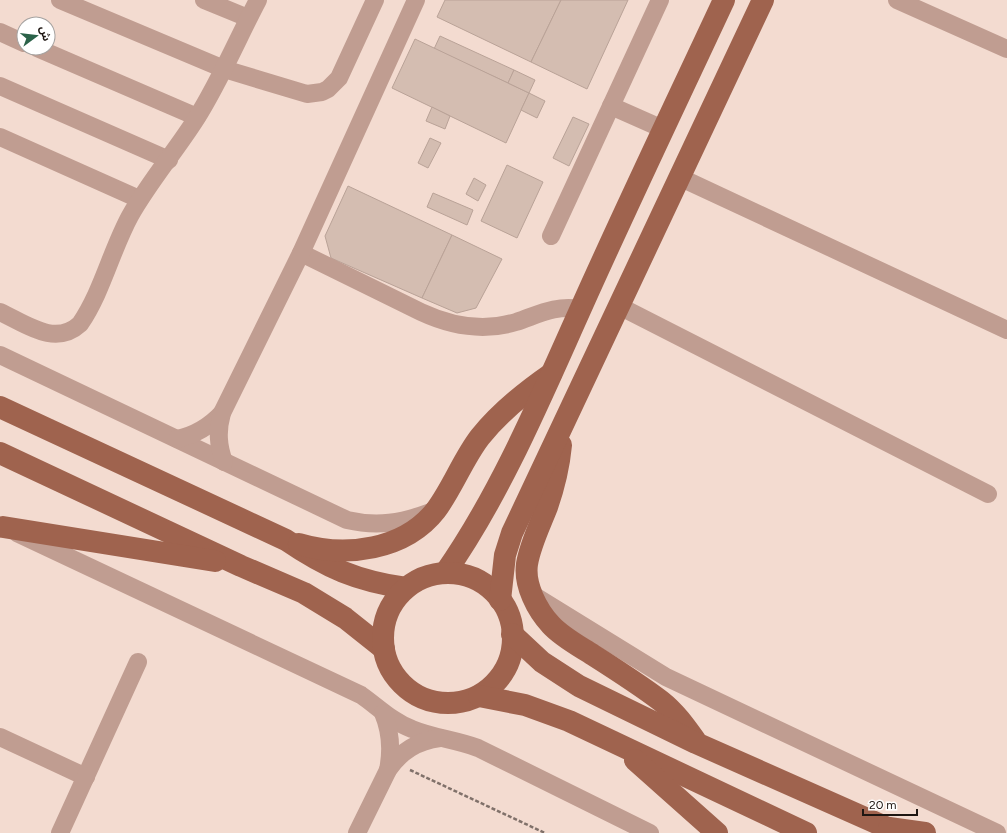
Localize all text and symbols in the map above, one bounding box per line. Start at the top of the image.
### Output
north arrow [16,16,56,56]
text: ش [37,25,53,43]
scale bar [863,791,917,817]
text: 20 m [869,798,897,812]

